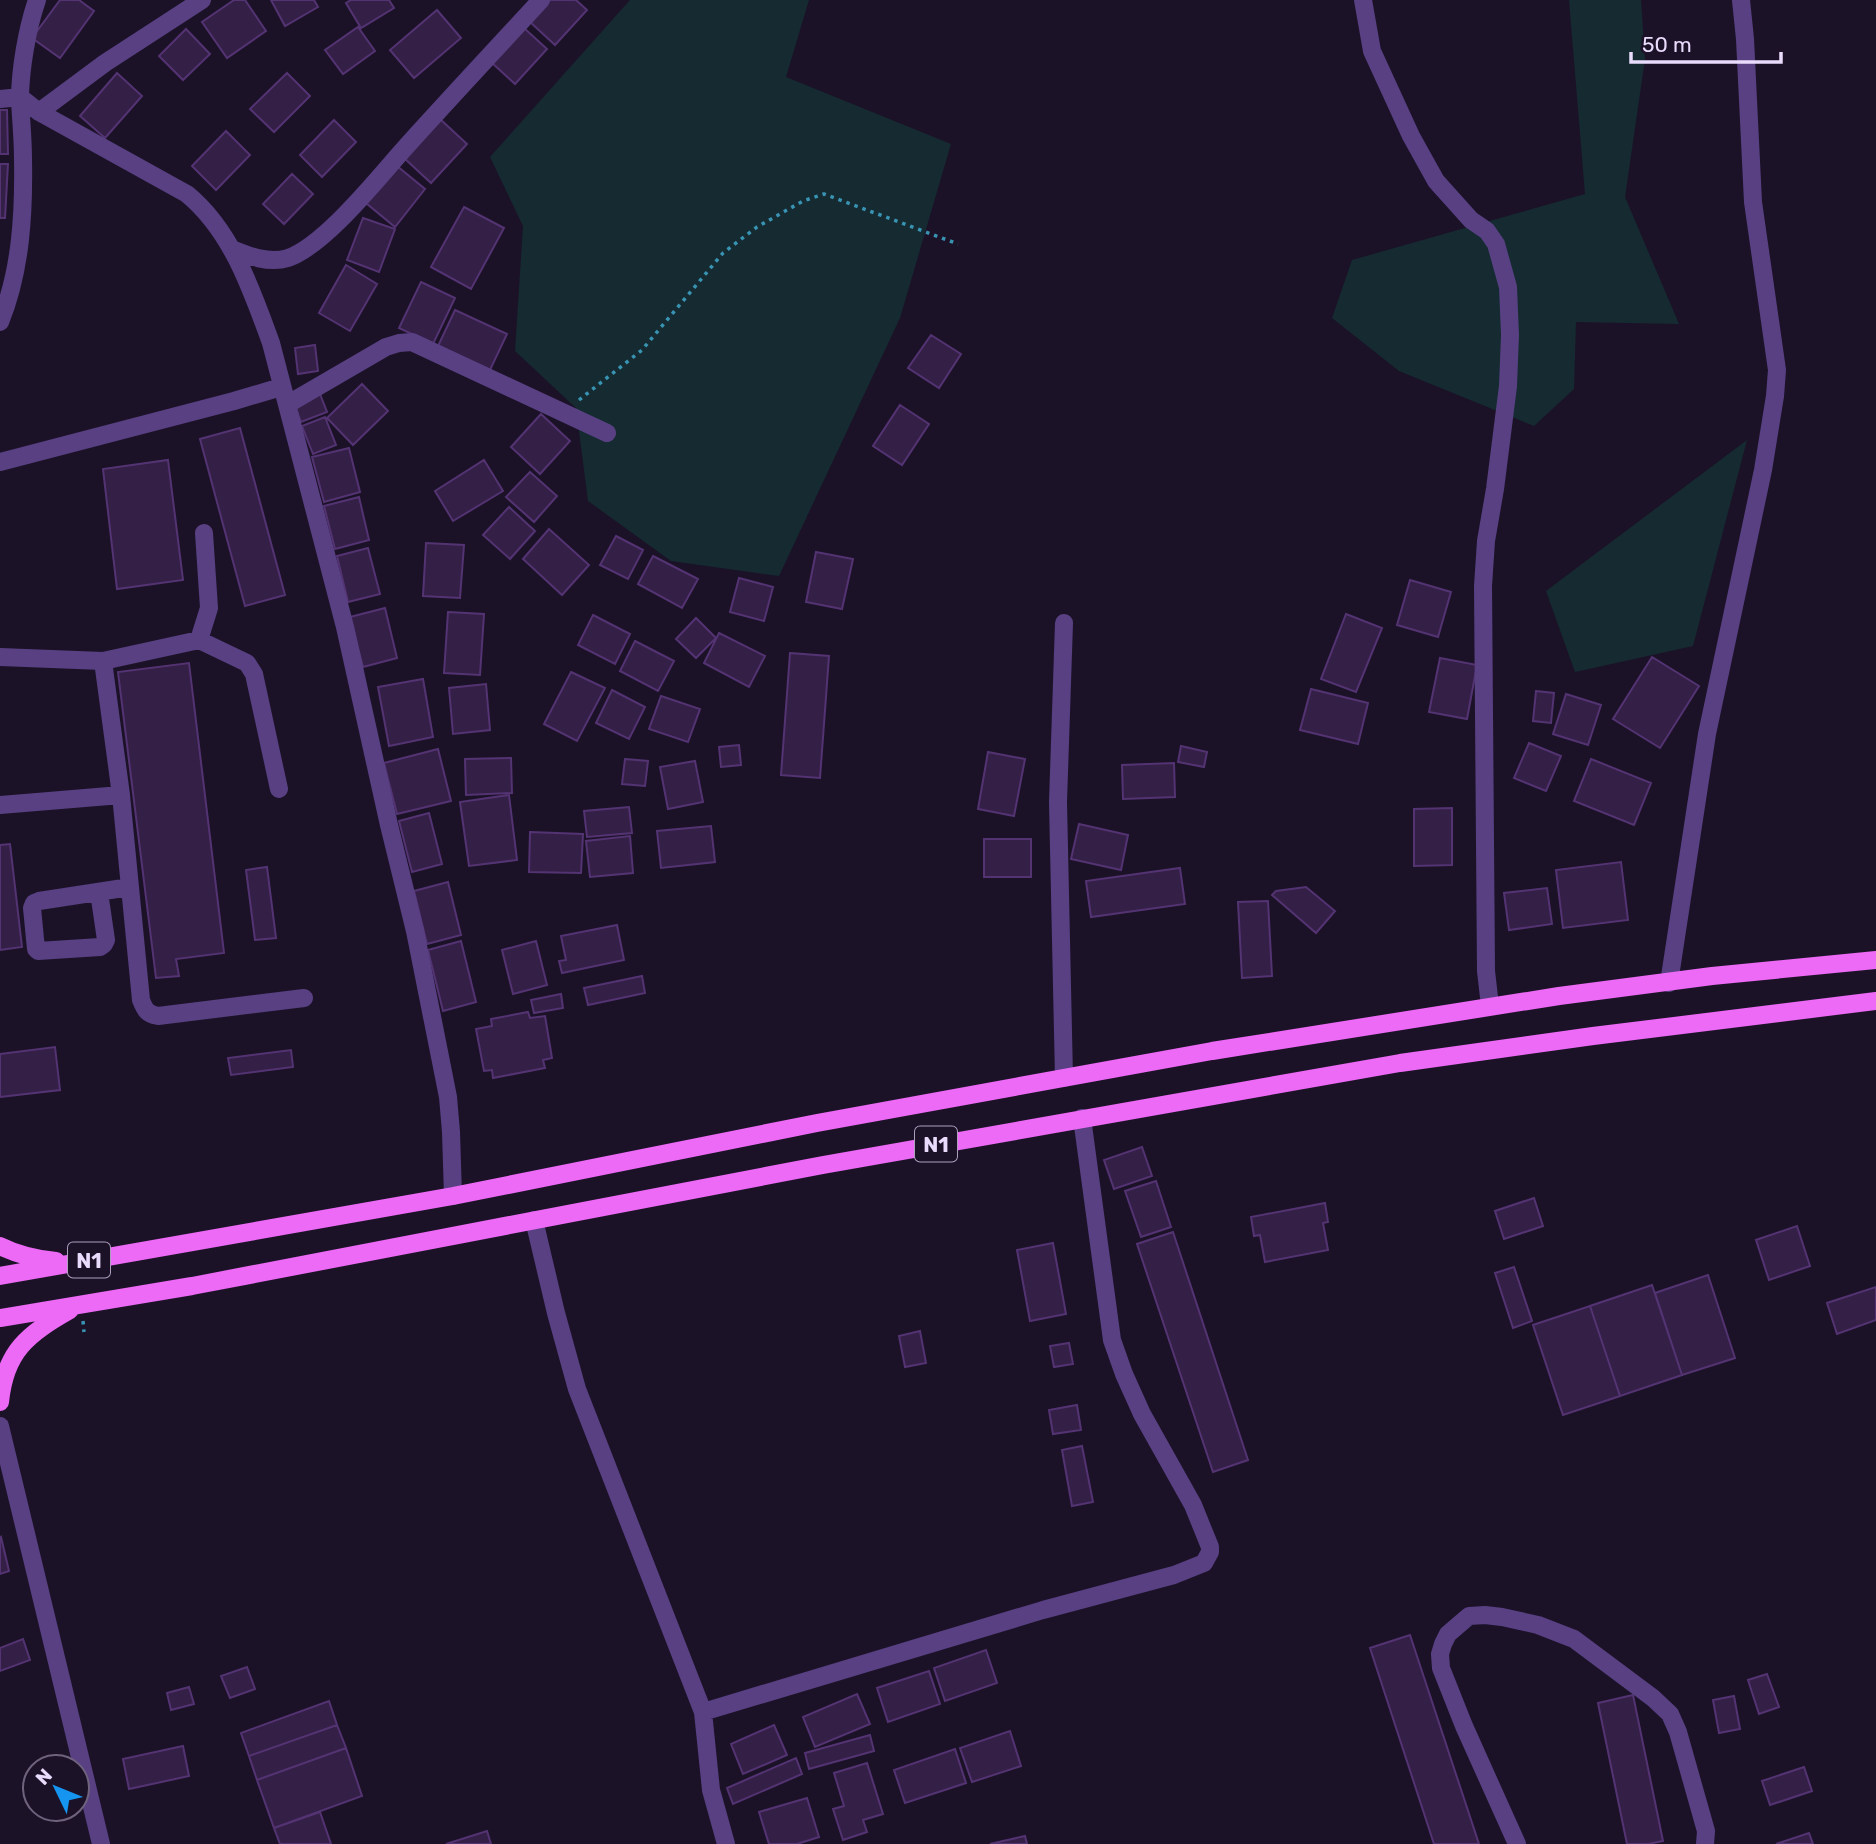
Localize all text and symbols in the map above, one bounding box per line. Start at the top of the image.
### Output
scale bar [1631,21,1782,65]
text: 50 m [1642,32,1692,57]
road number: N1 [915,1126,957,1162]
road number: N1 [68,1242,110,1278]
north arrow [21,1753,91,1823]
text: N [31,1764,57,1790]

